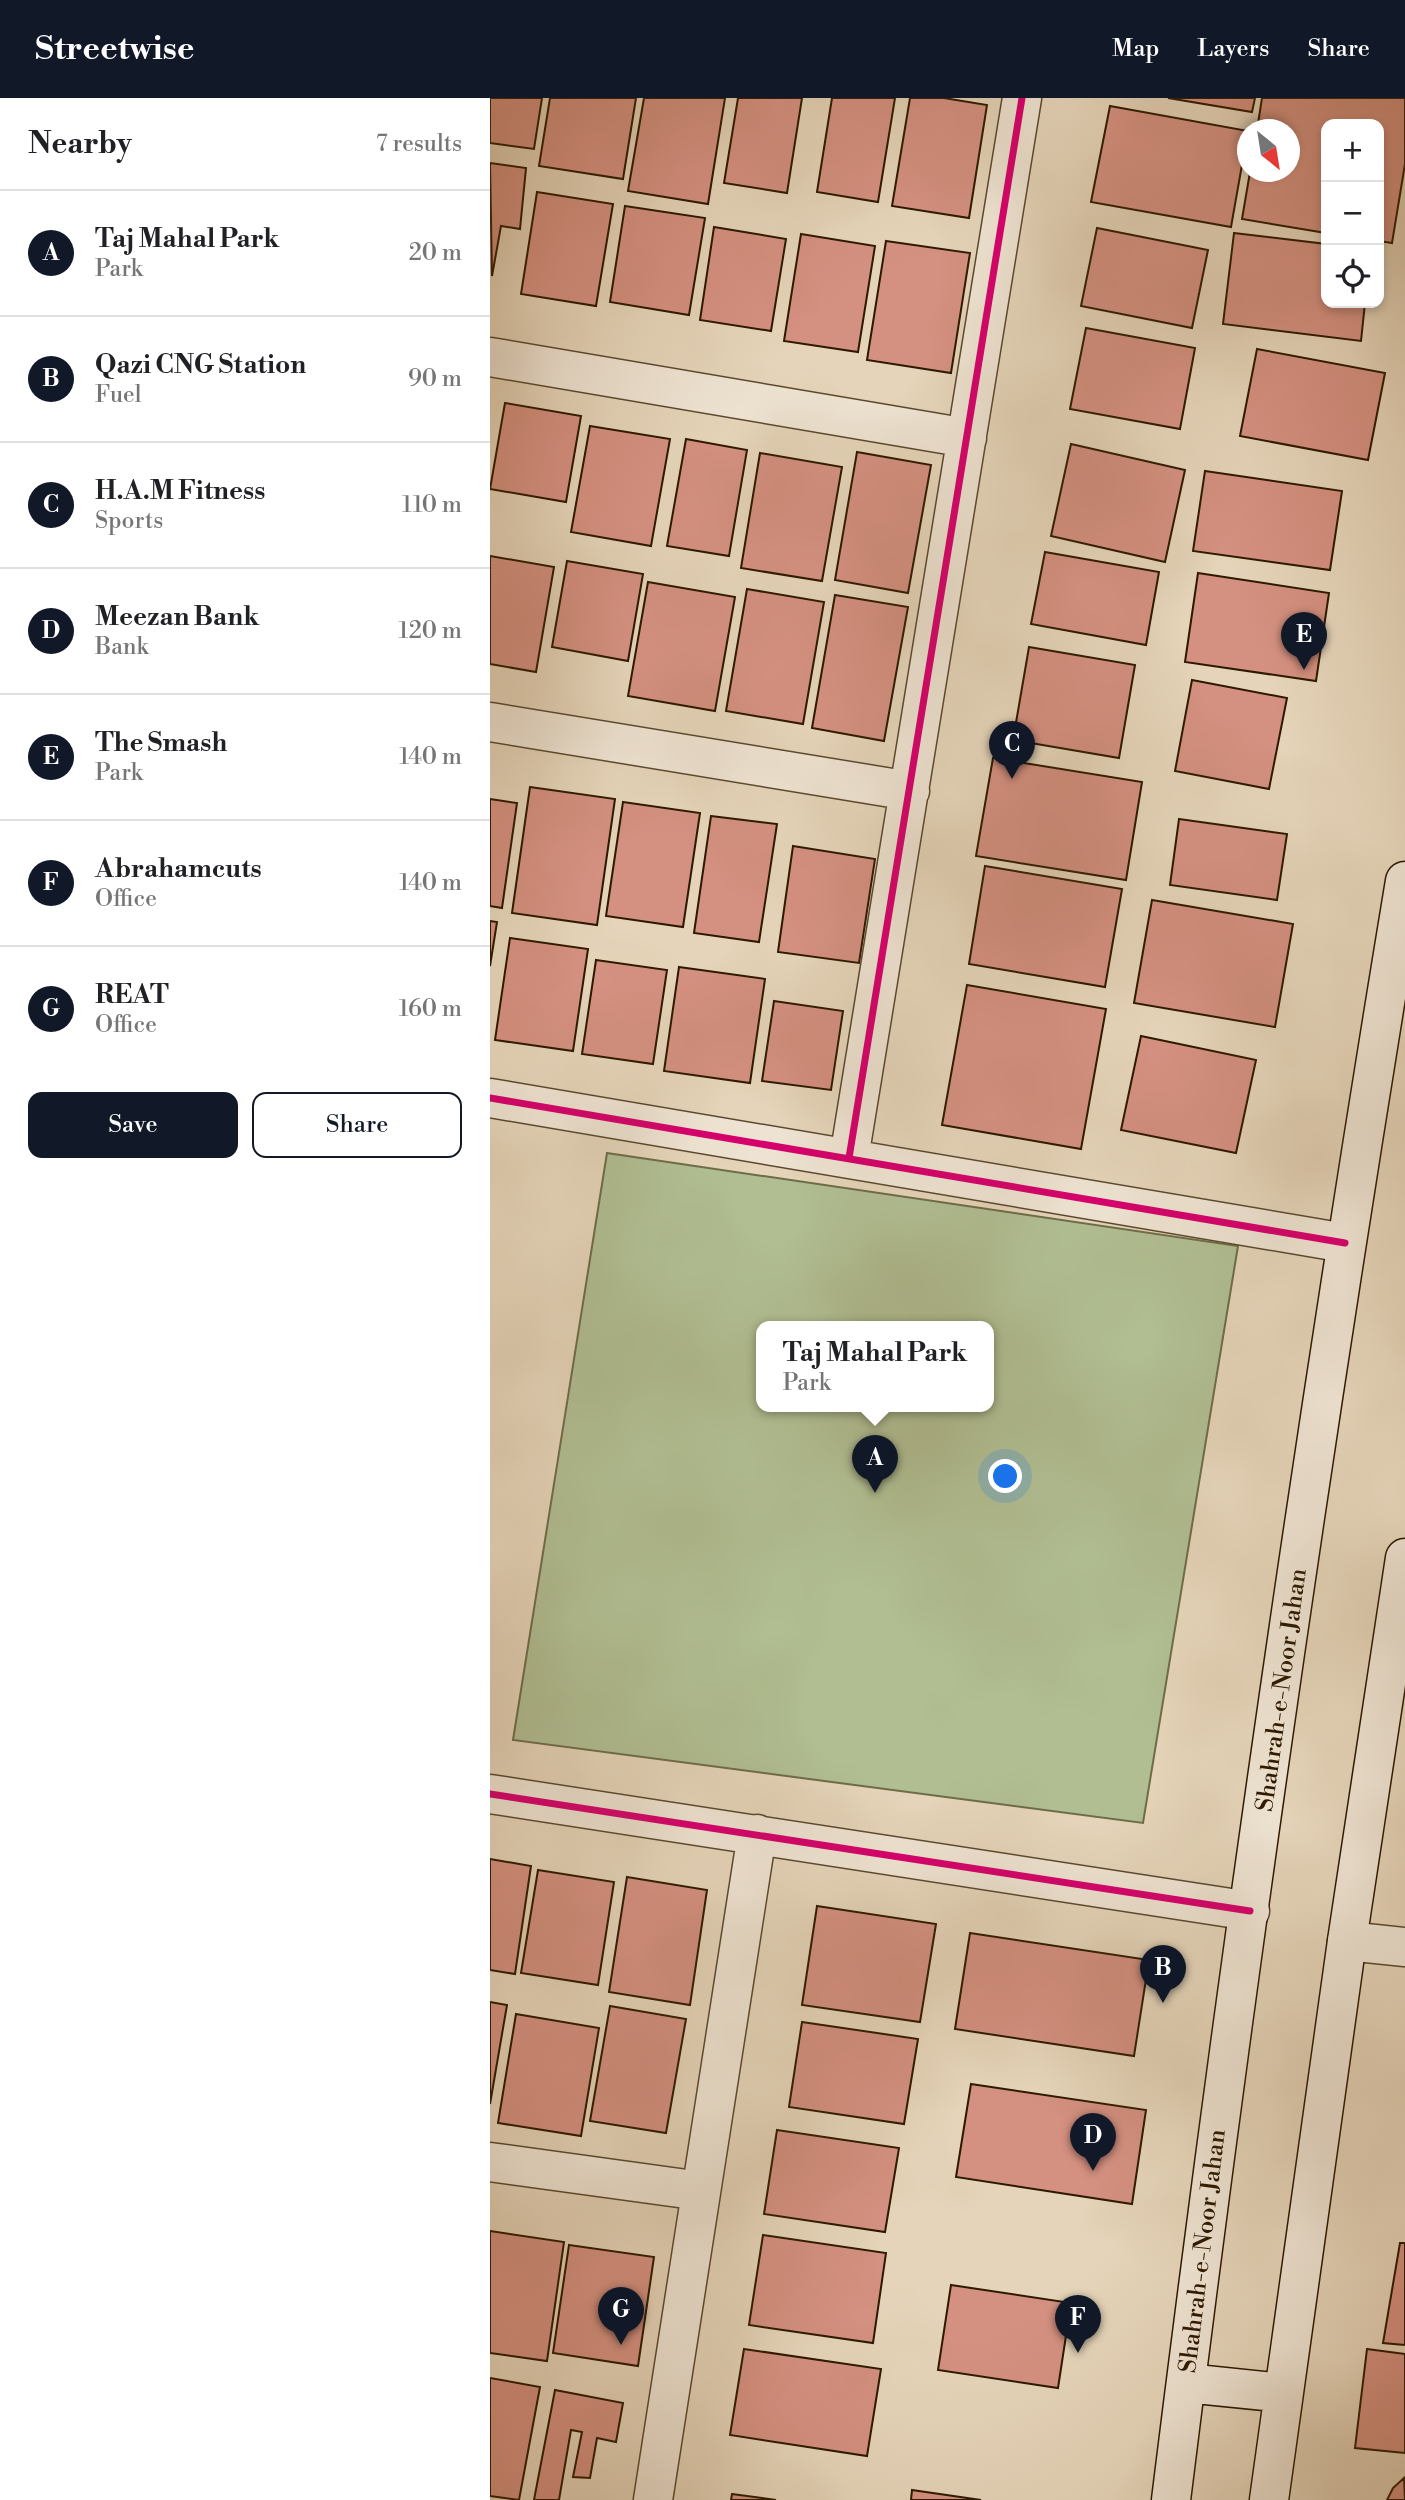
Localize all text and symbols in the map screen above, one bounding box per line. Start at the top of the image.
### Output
text: Streetwise [35,29,195,70]
text: Map [1112,34,1159,64]
text: Layers [1197,34,1269,64]
text: Share [1307,34,1370,64]
north arrow [1237,119,1300,182]
map controls [1321,119,1384,308]
button: + [1321,119,1384,182]
text: Nearby [28,125,132,163]
text: 7 results [376,130,462,158]
button: − [1321,182,1384,245]
text: Taj Mahal Park [95,223,279,255]
text: A [43,239,59,267]
text: 20 m [409,239,462,267]
button: locate [1321,245,1384,308]
text: Park [95,255,143,283]
text: Qazi CNG Station [95,349,306,381]
text: B [42,365,60,393]
text: 90 m [408,365,462,393]
text: Fuel [95,381,141,409]
text: H.A.M Fitness [95,475,265,507]
text: C [43,491,59,519]
text: 110 m [402,491,462,519]
text: Sports [95,507,163,535]
text: Meezan Bank [95,601,259,633]
pin: E [1281,612,1327,670]
text: D [42,617,60,645]
text: 120 m [398,617,462,645]
text: Bank [95,633,149,661]
pin: C [989,721,1035,779]
text: The Smash [95,727,227,759]
text: E [43,743,59,771]
text: 140 m [399,743,462,771]
text: Park [95,759,143,787]
text: Abrahamcuts [95,853,262,885]
text: F [43,869,59,897]
text: 140 m [399,869,462,897]
text: Office [95,885,157,913]
text: REAT [95,979,169,1011]
text: G [42,995,60,1023]
text: 160 m [399,995,462,1023]
text: Office [95,1011,157,1039]
button: Save [28,1092,238,1158]
button: Share [252,1092,462,1158]
popup [756,1321,994,1412]
text: Taj Mahal Park [783,1337,967,1369]
text: Park [783,1369,831,1397]
pin: A [852,1435,898,1493]
your location [988,1459,1022,1493]
street label: Shahrah-e-Noor Jahan [1250,1567,1314,1814]
pin: B [1140,1945,1186,2003]
pin: D [1070,2113,1116,2171]
street label: Shahrah-e-Noor Jahan [1173,2128,1233,2375]
pin: G [598,2287,644,2345]
pin: F [1055,2295,1101,2353]

